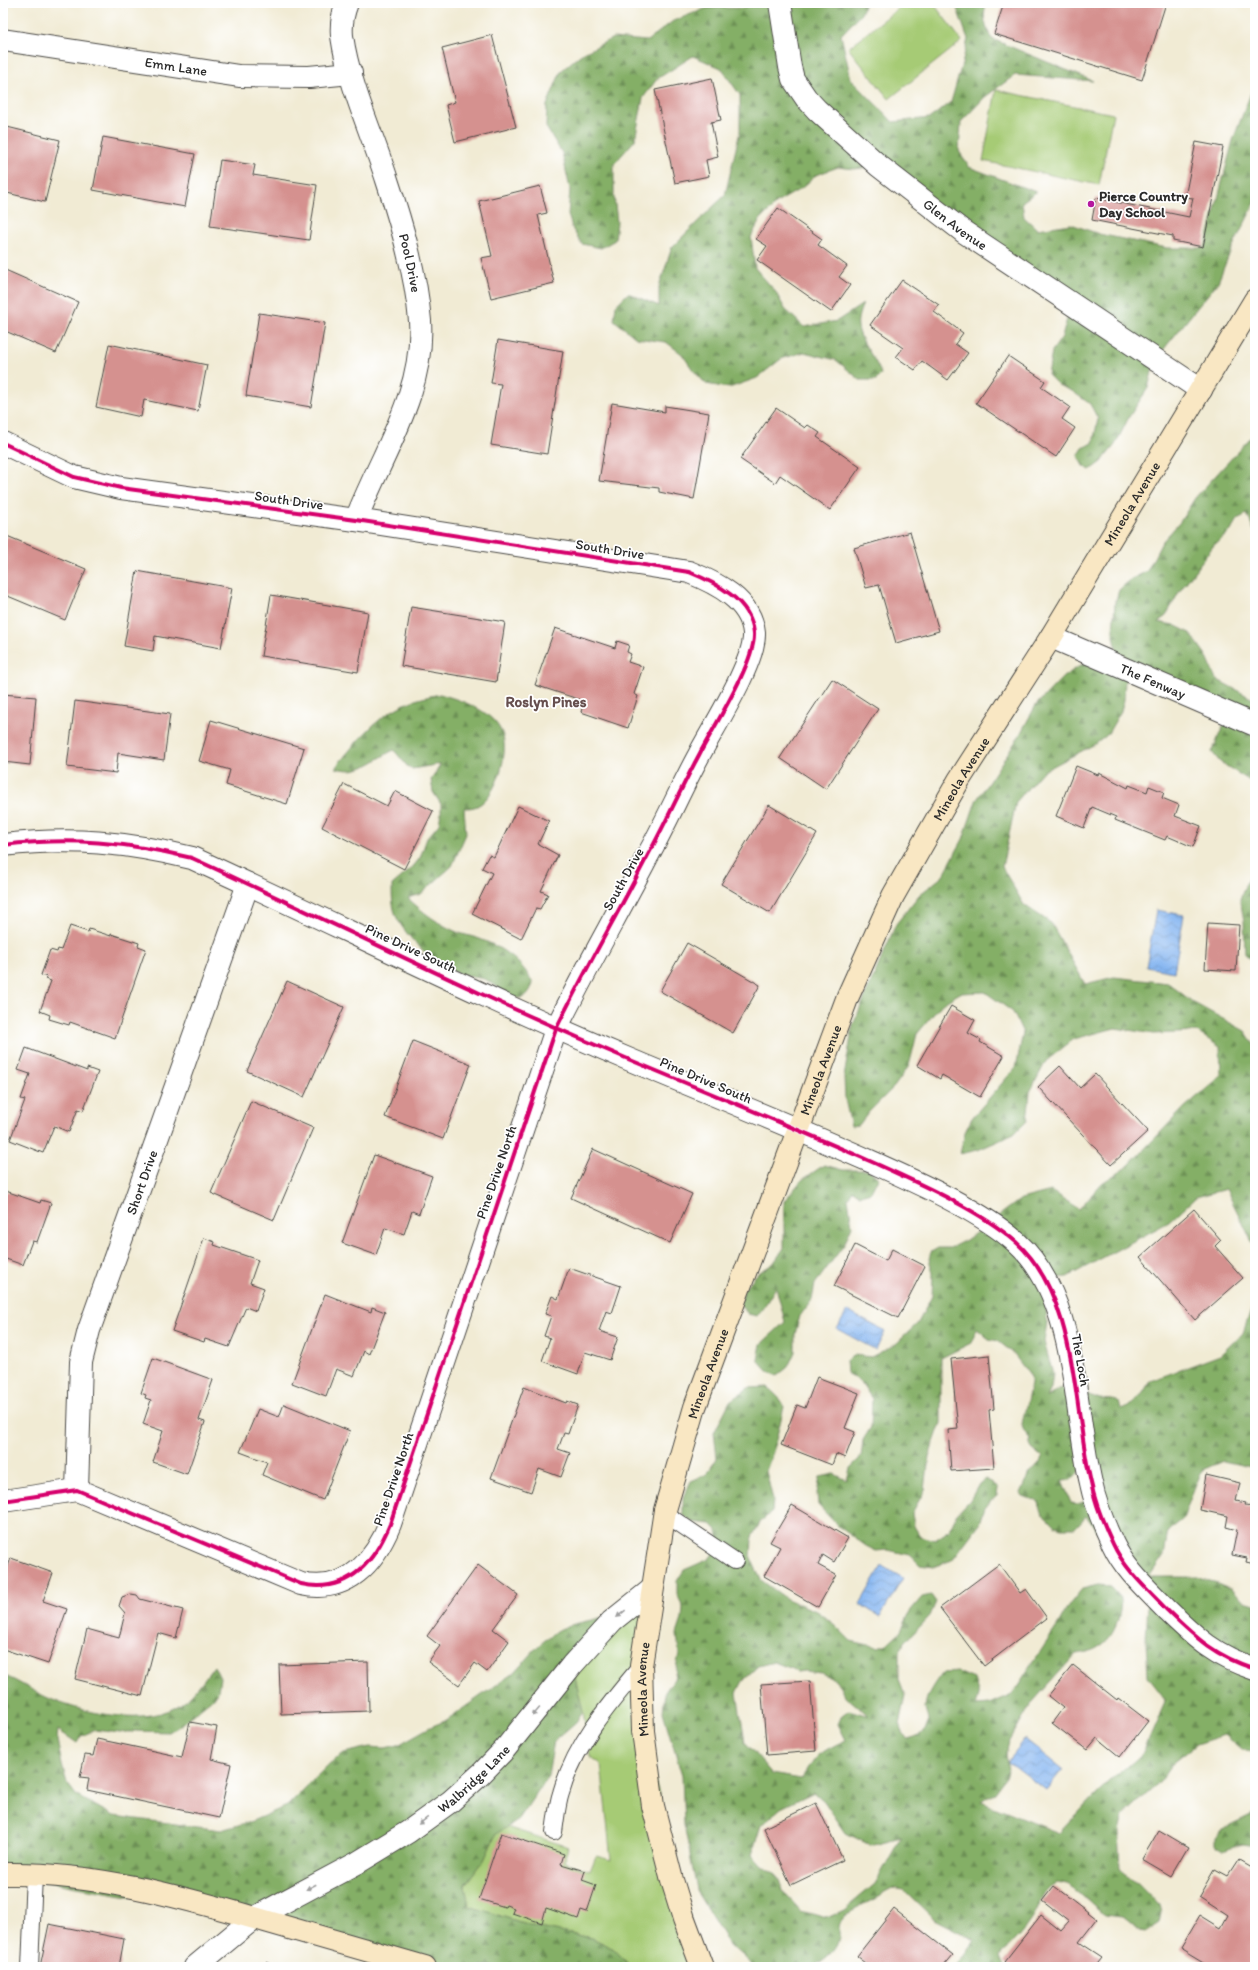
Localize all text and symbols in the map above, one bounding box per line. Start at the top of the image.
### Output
street label: Emm Lane [144,54,209,80]
place label: Pierce Country Day School [1099,188,1188,221]
street label: Glen Avenue [920,195,990,254]
marker: Pierce Country Day School [1086,199,1096,209]
street label: Pool Drive [395,232,424,294]
street label: Mineola Avenue [1100,458,1164,549]
street label: South Drive [253,487,325,514]
street label: South Drive [574,536,646,563]
street label: The Fenway [1117,660,1189,703]
district label: Roslyn Pines [506,693,587,712]
street label: Mineola Avenue [930,734,994,824]
street label: South Drive [599,845,648,914]
street label: Pine Drive South [363,920,459,977]
street label: Mineola Avenue [796,1022,846,1118]
street label: Pine Drive South [657,1053,754,1108]
street label: Pine Drive North [472,1123,521,1221]
street label: Short Drive [123,1147,162,1217]
street label: Mineola Avenue [684,1326,733,1421]
street label: The Loch [1068,1332,1094,1388]
street label: Pine Drive North [369,1430,418,1528]
one-way arrow [616,1609,627,1618]
street label: Mineola Avenue [633,1640,654,1738]
one-way arrow [532,1706,541,1717]
street label: Walbridge Lane [434,1741,514,1817]
one-way arrow [418,1817,429,1825]
one-way arrow [306,1884,317,1890]

